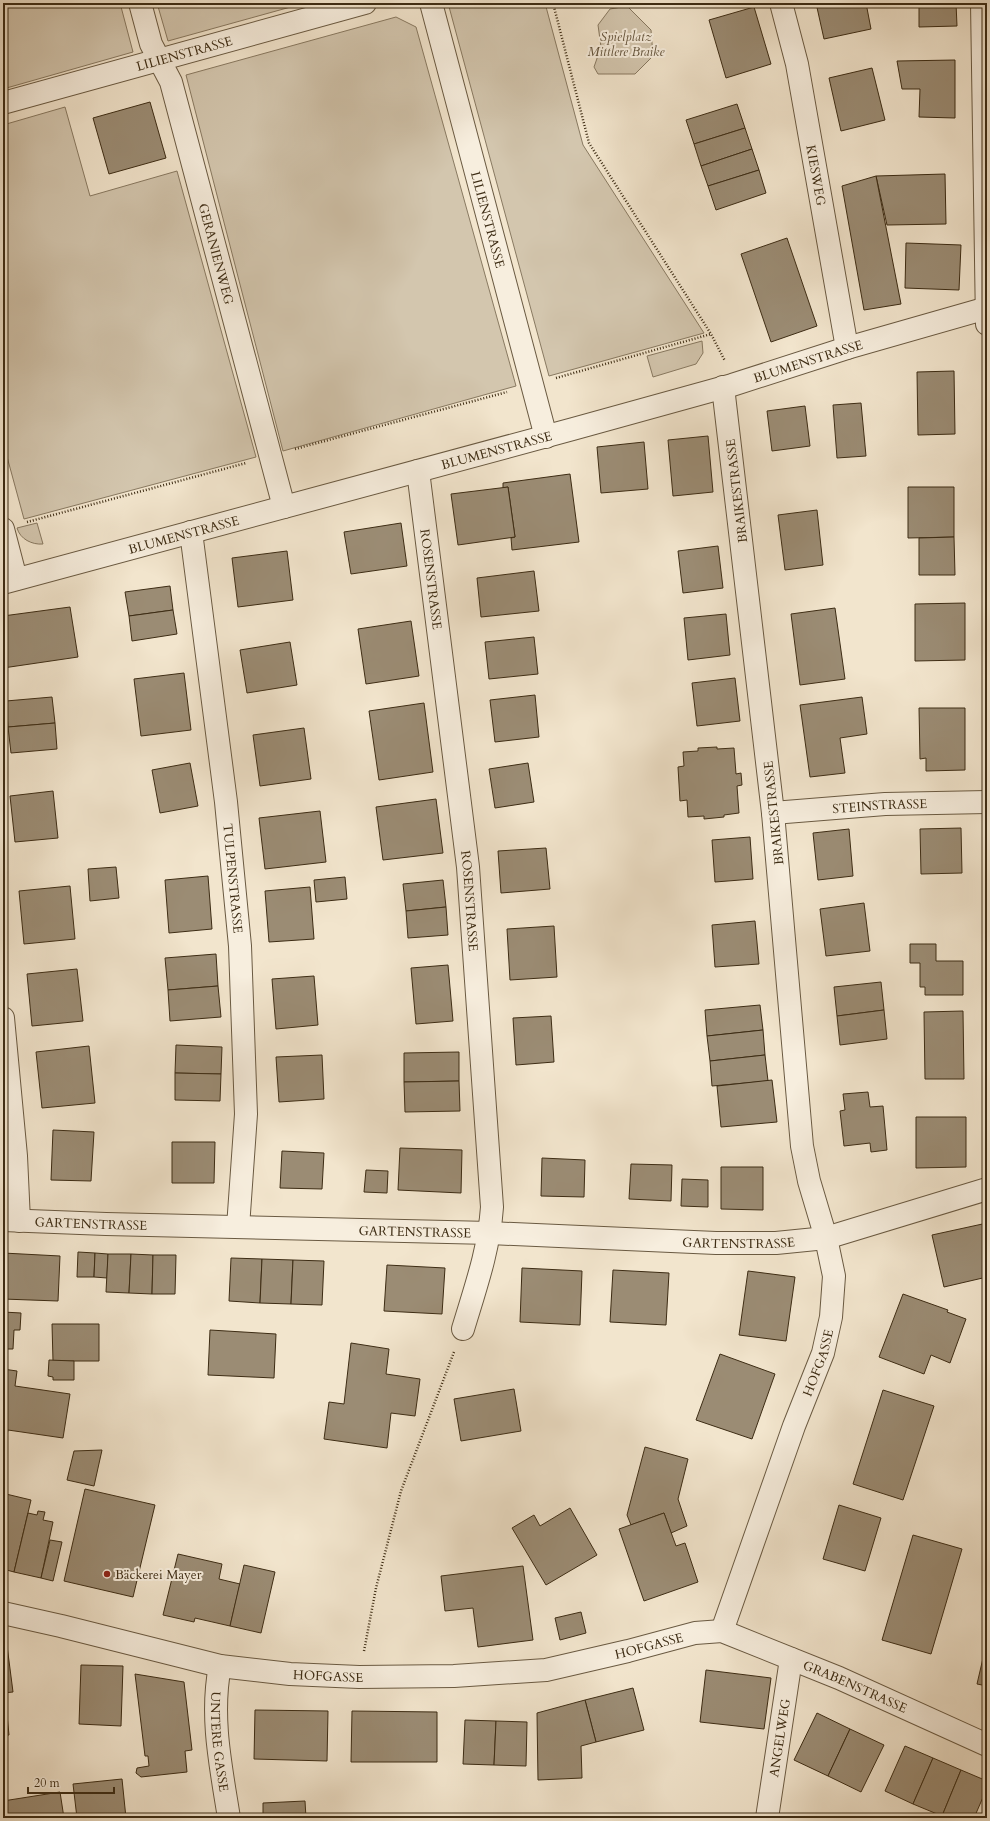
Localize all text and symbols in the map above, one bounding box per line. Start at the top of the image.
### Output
park label: Spielplatz Mittlere Braike [588,28,665,61]
street label: LILIENSTRASSE [134,32,235,76]
street label: KIESWEG [801,144,830,207]
street label: LILIENSTRASSE [466,170,509,270]
street label: GERANIENWEG [194,201,238,306]
street label: BLUMENSTRASSE [751,336,865,388]
street label: BLUMENSTRASSE [439,427,554,474]
street label: BRAIKESTRASSE [722,438,752,544]
street label: BLUMENSTRASSE [126,512,241,559]
street label: ROSENSTRASSE [415,528,446,631]
street label: BRAIKESTRASSE [760,760,788,866]
street label: STEINSTRASSE [832,795,927,818]
street label: TULPENSTRASSE [218,823,247,934]
street label: ROSENSTRASSE [456,849,482,952]
street label: GARTENSTRASSE [34,1213,147,1235]
street label: GARTENSTRASSE [358,1222,471,1243]
street label: GARTENSTRASSE [682,1233,796,1253]
street label: HOFGASSE [799,1328,838,1399]
place label: Bäckerei Mayer [115,1566,202,1584]
marker: Bäckerei Mayer [102,1569,112,1579]
street label: HOFGASSE [613,1629,685,1664]
street label: GRABENSTRASSE [800,1656,910,1718]
street label: HOFGASSE [293,1666,363,1687]
street label: UNTERE GASSE [206,1691,233,1793]
street label: ANGELWEG [765,1698,795,1779]
scale bar [28,1769,114,1795]
text: 20 m [34,1775,61,1791]

